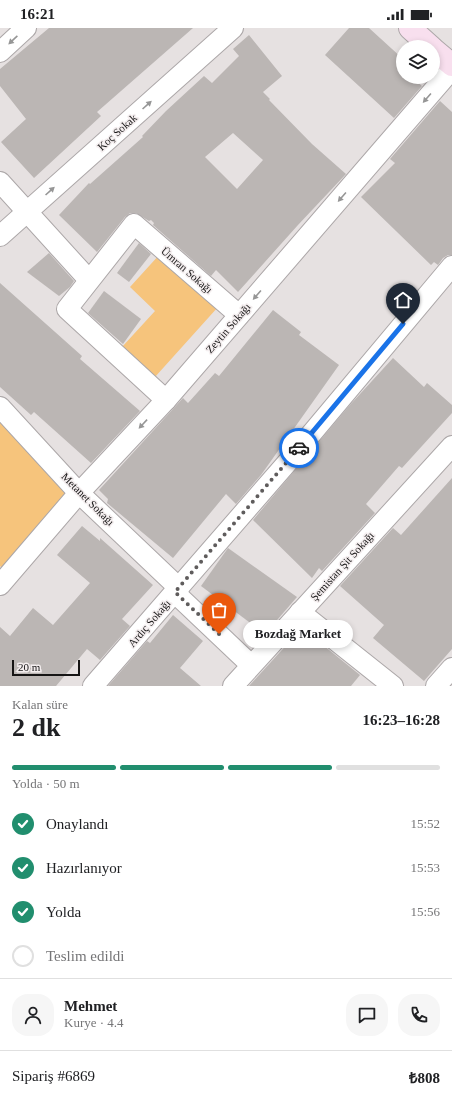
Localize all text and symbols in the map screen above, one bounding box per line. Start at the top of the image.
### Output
text: 16:21 [20,6,55,22]
one-way arrow [8,35,18,45]
map controls [396,40,440,84]
button: layers [396,40,440,84]
one-way arrow [422,93,431,103]
one-way arrow [142,100,152,109]
street label: Koç Sokak [95,111,139,153]
one-way arrow [45,187,55,196]
one-way arrow [337,191,346,202]
street label: Ümran Sokağı [159,245,215,295]
pin [386,283,420,324]
icon: home [392,289,414,311]
one-way arrow [252,290,261,300]
street label: Zeytin Sokağı [203,301,253,355]
one-way arrow [139,419,148,429]
courier [279,428,319,468]
icon: car [288,437,310,459]
street label: Metanet Sokağı [59,470,117,528]
street label: Şemistan Şit Sokağı [308,529,376,603]
pin [202,593,236,634]
street label: Ardıç Sokağı [125,597,173,649]
icon: bag [208,599,230,621]
callout: Bozdağ Market [243,620,353,648]
text: Bozdağ Market [255,626,341,641]
scale bar [12,658,80,677]
text: 20 m [18,661,40,673]
text: Kalan süre [12,697,68,712]
text: 16:23–16:28 [363,712,440,728]
text: 2 dk [12,713,60,742]
text: Yolda · 50 m [12,776,80,791]
icon: check [12,813,34,835]
text: Onaylandı [46,816,108,832]
text: 15:52 [410,816,440,831]
icon: check [12,857,34,879]
text: Hazırlanıyor [46,860,122,876]
text: 15:53 [410,860,440,875]
icon: check [12,901,34,923]
text: Yolda [46,904,81,920]
text: 15:56 [410,904,440,919]
text: Teslim edildi [46,948,125,964]
button: person [12,994,54,1036]
button: chat [346,994,388,1036]
button: phone [398,994,440,1036]
text: Mehmet [64,998,117,1014]
text: Kurye · 4.4 [64,1015,124,1030]
text: Sipariş #6869 [12,1068,95,1084]
text: ₺808 [409,1070,440,1086]

